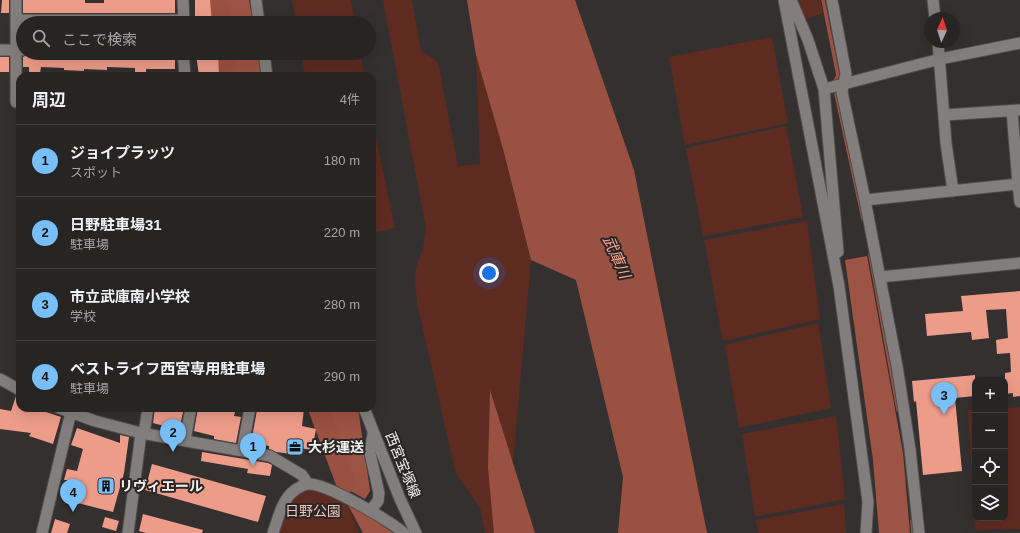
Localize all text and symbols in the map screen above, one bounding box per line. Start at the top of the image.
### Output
north arrow [924,12,960,48]
search box [16,16,376,60]
icon: search [30,27,52,49]
text: ここで検索 [62,31,137,48]
text: 周辺 [32,91,66,110]
text: 4件 [340,92,360,107]
text: ジョイプラッツ [70,144,175,161]
text: 1 [41,153,49,168]
text: 180 m [324,153,360,168]
text: スポット [70,165,122,180]
text: 日野駐車場31 [70,216,162,233]
text: 2 [41,225,49,240]
text: 220 m [324,225,360,240]
water label: 武庫川 [600,233,635,283]
text: 駐車場 [70,237,109,252]
your location [479,263,499,283]
text: 市立武庫南小学校 [70,288,190,305]
text: 3 [41,297,49,312]
text: 280 m [324,297,360,312]
text: 学校 [70,309,96,324]
text: ベストライフ西宮専用駐車場 [70,360,265,377]
text: 4 [41,369,49,384]
text: 290 m [324,369,360,384]
map controls [972,377,1008,521]
button: + [972,377,1008,413]
text: 駐車場 [70,381,109,396]
pin: 3 [931,382,957,415]
button: − [972,413,1008,449]
pin: 2 [160,419,186,452]
street label: 西宮宝塚線 [382,430,424,500]
pin: 1 [240,433,266,466]
office icon: 大杉運送 [285,437,305,457]
place label: 大杉運送 [308,439,364,455]
button: locate [972,449,1008,485]
building icon: リヴィエール [96,476,116,496]
place label: リヴィエール [119,478,203,494]
pin: 4 [60,479,86,512]
button: layers [972,485,1008,521]
park label: 日野公園 [285,503,341,519]

